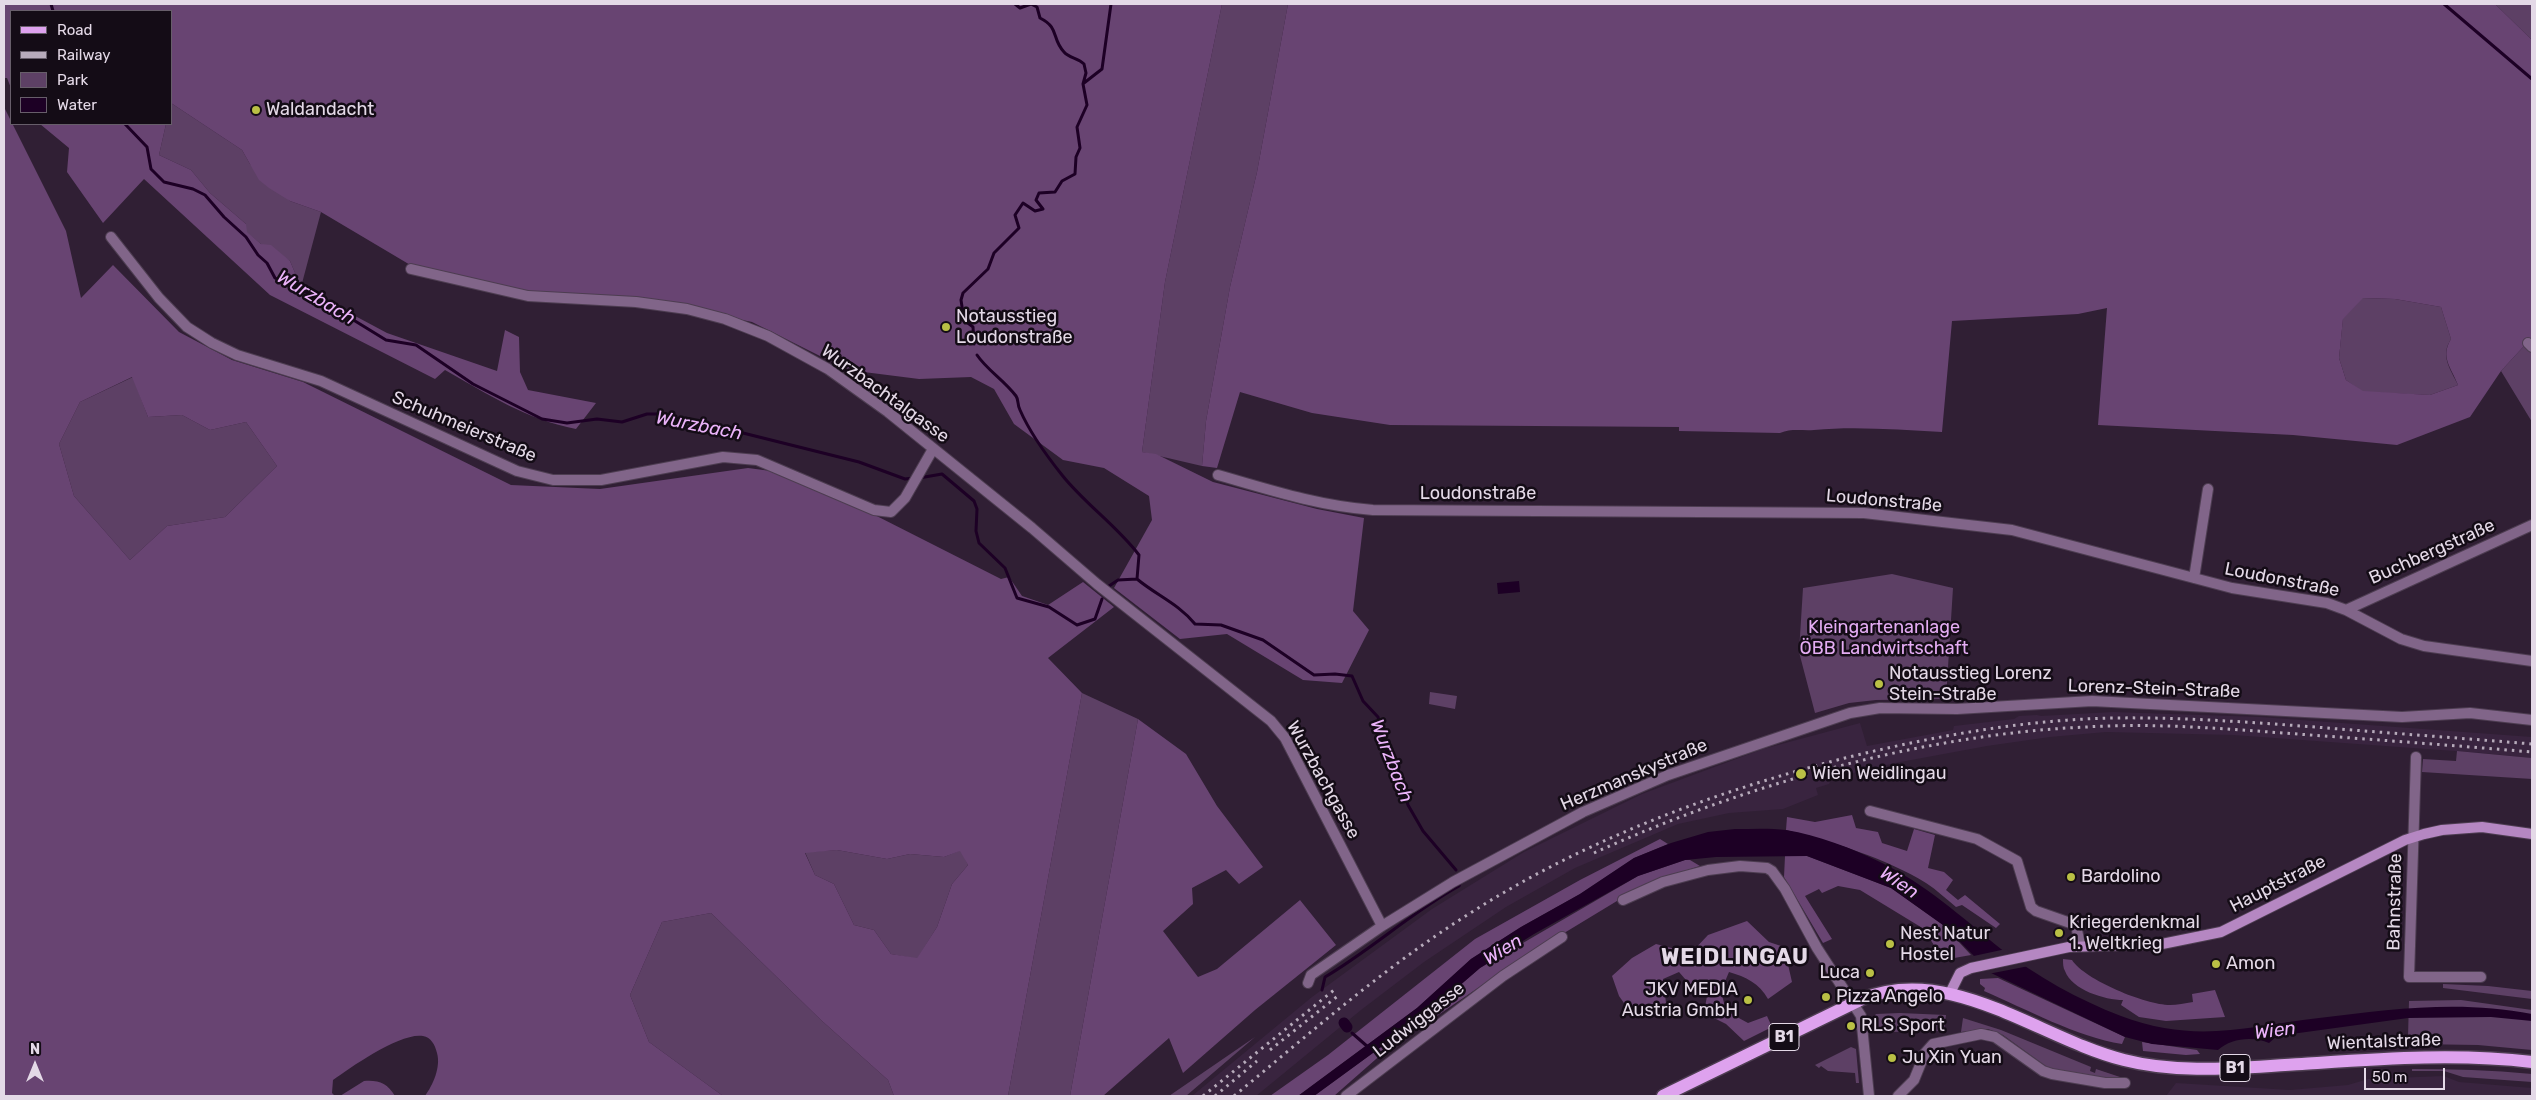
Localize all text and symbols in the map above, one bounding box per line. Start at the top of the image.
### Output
legend [10,10,172,125]
text: Road [57,21,93,39]
text: Railway [57,46,111,64]
text: Park [57,71,88,89]
text: Water [57,96,97,114]
place label: Waldandacht [266,99,374,121]
marker: Waldandacht [250,104,262,116]
water label: Wurzbach [273,266,359,330]
place label: Notausstieg Loudonstraße [956,306,1073,348]
marker: Notausstieg Loudonstraße [940,321,952,333]
street label: Wurzbachtalgasse [817,340,953,448]
street label: Schuhmeierstraße [389,387,539,467]
water label: Wurzbach [654,406,744,446]
street label: Loudonstraße [1420,483,1536,505]
street label: Loudonstraße [1825,485,1943,517]
street label: Buchbergstraße [2366,515,2498,589]
street label: Loudonstraße [2223,558,2341,602]
park label: Kleingartenanlage ÖBB Landwirtschaft [1800,617,1968,660]
place label: Notausstieg Lorenz Stein-Straße [1889,663,2052,706]
street label: Lorenz-Stein-Straße [2067,675,2241,703]
marker: Notausstieg Lorenz Stein-Straße [1873,678,1885,690]
water label: Wurzbach [1365,716,1417,806]
street label: Wurzbachgasse [1282,717,1364,843]
street label: Herzmanskystraße [1557,734,1711,816]
place label: Wien Weidlingau [1812,763,1947,785]
marker: Wien Weidlingau [1794,767,1808,781]
street label: Hauptstraße [2226,851,2330,917]
street label: Bahnstraße [2383,853,2407,951]
water label: Wien [1875,862,1923,904]
place label: Bardolino [2081,866,2161,888]
marker: Bardolino [2065,871,2077,883]
place label: Kriegerdenkmal 1. Weltkrieg [2069,912,2200,954]
place label: Nest Natur Hostel [1900,923,1990,966]
marker: Kriegerdenkmal 1. Weltkrieg [2053,927,2065,939]
water label: Wien [1479,929,1527,971]
marker: Nest Natur Hostel [1884,938,1896,950]
district label: WEIDLINGAU [1660,945,1810,971]
place label: Amon [2226,953,2275,975]
marker: Amon [2210,958,2222,970]
place label: Luca [1819,962,1860,984]
marker: Luca [1864,967,1876,979]
street label: Ludwiggasse [1369,978,1469,1062]
place label: JKV MEDIA Austria GmbH [1622,979,1738,1022]
place label: Pizza Angelo [1836,986,1943,1008]
marker: Pizza Angelo [1820,991,1832,1003]
marker: JKV MEDIA Austria GmbH [1742,994,1754,1006]
place label: RLS Sport [1861,1015,1945,1037]
water label: Wien [2253,1017,2297,1045]
marker: RLS Sport [1845,1020,1857,1032]
road number: B1 [1769,1024,1799,1050]
street label: Wientalstraße [2326,1029,2442,1055]
north arrow [10,1040,60,1090]
text: N [30,1041,40,1058]
place label: Ju Xin Yuan [1902,1047,2002,1069]
marker: Ju Xin Yuan [1886,1052,1898,1064]
road number: B1 [2220,1054,2250,1082]
scale bar [2366,1058,2447,1090]
text: 50 m [2372,1068,2407,1086]

